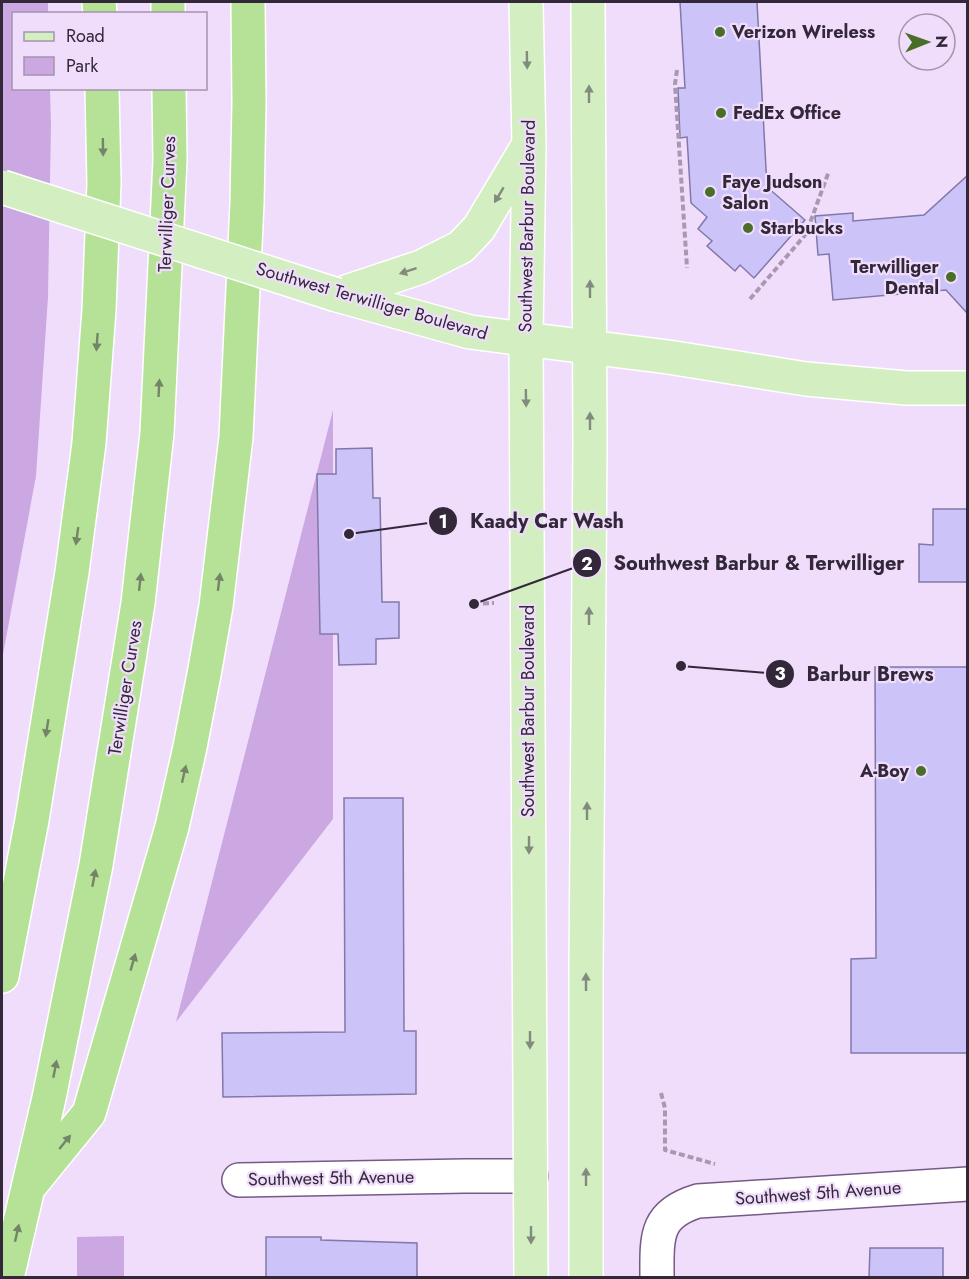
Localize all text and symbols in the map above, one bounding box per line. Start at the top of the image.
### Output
legend [12,12,207,90]
north arrow [897,12,957,72]
place label: Verizon Wireless [731,19,875,45]
text: Road [66,23,105,49]
marker: Verizon Wireless [713,25,727,39]
text: N [930,35,953,48]
one-way arrow [522,50,532,69]
text: Park [66,53,98,79]
one-way arrow [584,84,593,103]
place label: FedEx Office [733,100,841,126]
marker: FedEx Office [714,106,728,120]
street label: Southwest Barbur Boulevard [512,119,542,333]
street label: Terwilliger Curves [152,135,182,273]
one-way arrow [99,137,108,156]
place label: Faye Judson Salon [722,169,822,216]
marker: Faye Judson Salon [703,185,717,199]
one-way arrow [493,187,504,203]
place label: Starbucks [760,215,843,241]
marker: Starbucks [741,221,755,235]
place label: Terwilliger Dental [850,254,940,301]
street label: Southwest Terwilliger Boulevard [253,255,491,347]
one-way arrow [399,267,417,277]
marker: Terwilliger Dental [944,270,958,284]
one-way arrow [585,279,595,298]
one-way arrow [92,332,101,351]
one-way arrow [155,378,164,397]
one-way arrow [521,388,531,407]
one-way arrow [585,411,595,430]
callout: Kaady Car Wash [428,502,636,540]
text: Kaady Car Wash [470,507,624,536]
text: 1 [438,509,448,535]
one-way arrow [72,526,81,545]
callout: Southwest Barbur & Terwilliger [572,544,917,582]
text: Southwest Barbur & Terwilliger [613,549,905,578]
text: 2 [581,551,593,577]
one-way arrow [135,572,145,591]
one-way arrow [215,573,224,592]
street label: Southwest Barbur Boulevard [515,605,541,817]
one-way arrow [584,606,594,625]
street label: Terwilliger Curves [102,619,148,757]
callout: Barbur Brews [765,655,946,693]
text: Barbur Brews [806,660,934,689]
text: 3 [774,661,786,687]
one-way arrow [42,719,51,738]
place label: A-Boy [859,758,910,784]
one-way arrow [180,764,189,783]
marker: A-Boy [914,764,928,778]
one-way arrow [583,801,592,820]
one-way arrow [524,835,534,854]
one-way arrow [90,868,99,887]
one-way arrow [128,953,138,971]
one-way arrow [581,973,591,992]
one-way arrow [525,1030,535,1049]
one-way arrow [51,1059,60,1078]
one-way arrow [59,1135,71,1150]
street label: Southwest 5th Avenue [248,1164,414,1192]
one-way arrow [581,1168,591,1187]
street label: Southwest 5th Avenue [734,1174,902,1212]
one-way arrow [13,1223,23,1242]
one-way arrow [526,1225,536,1244]

